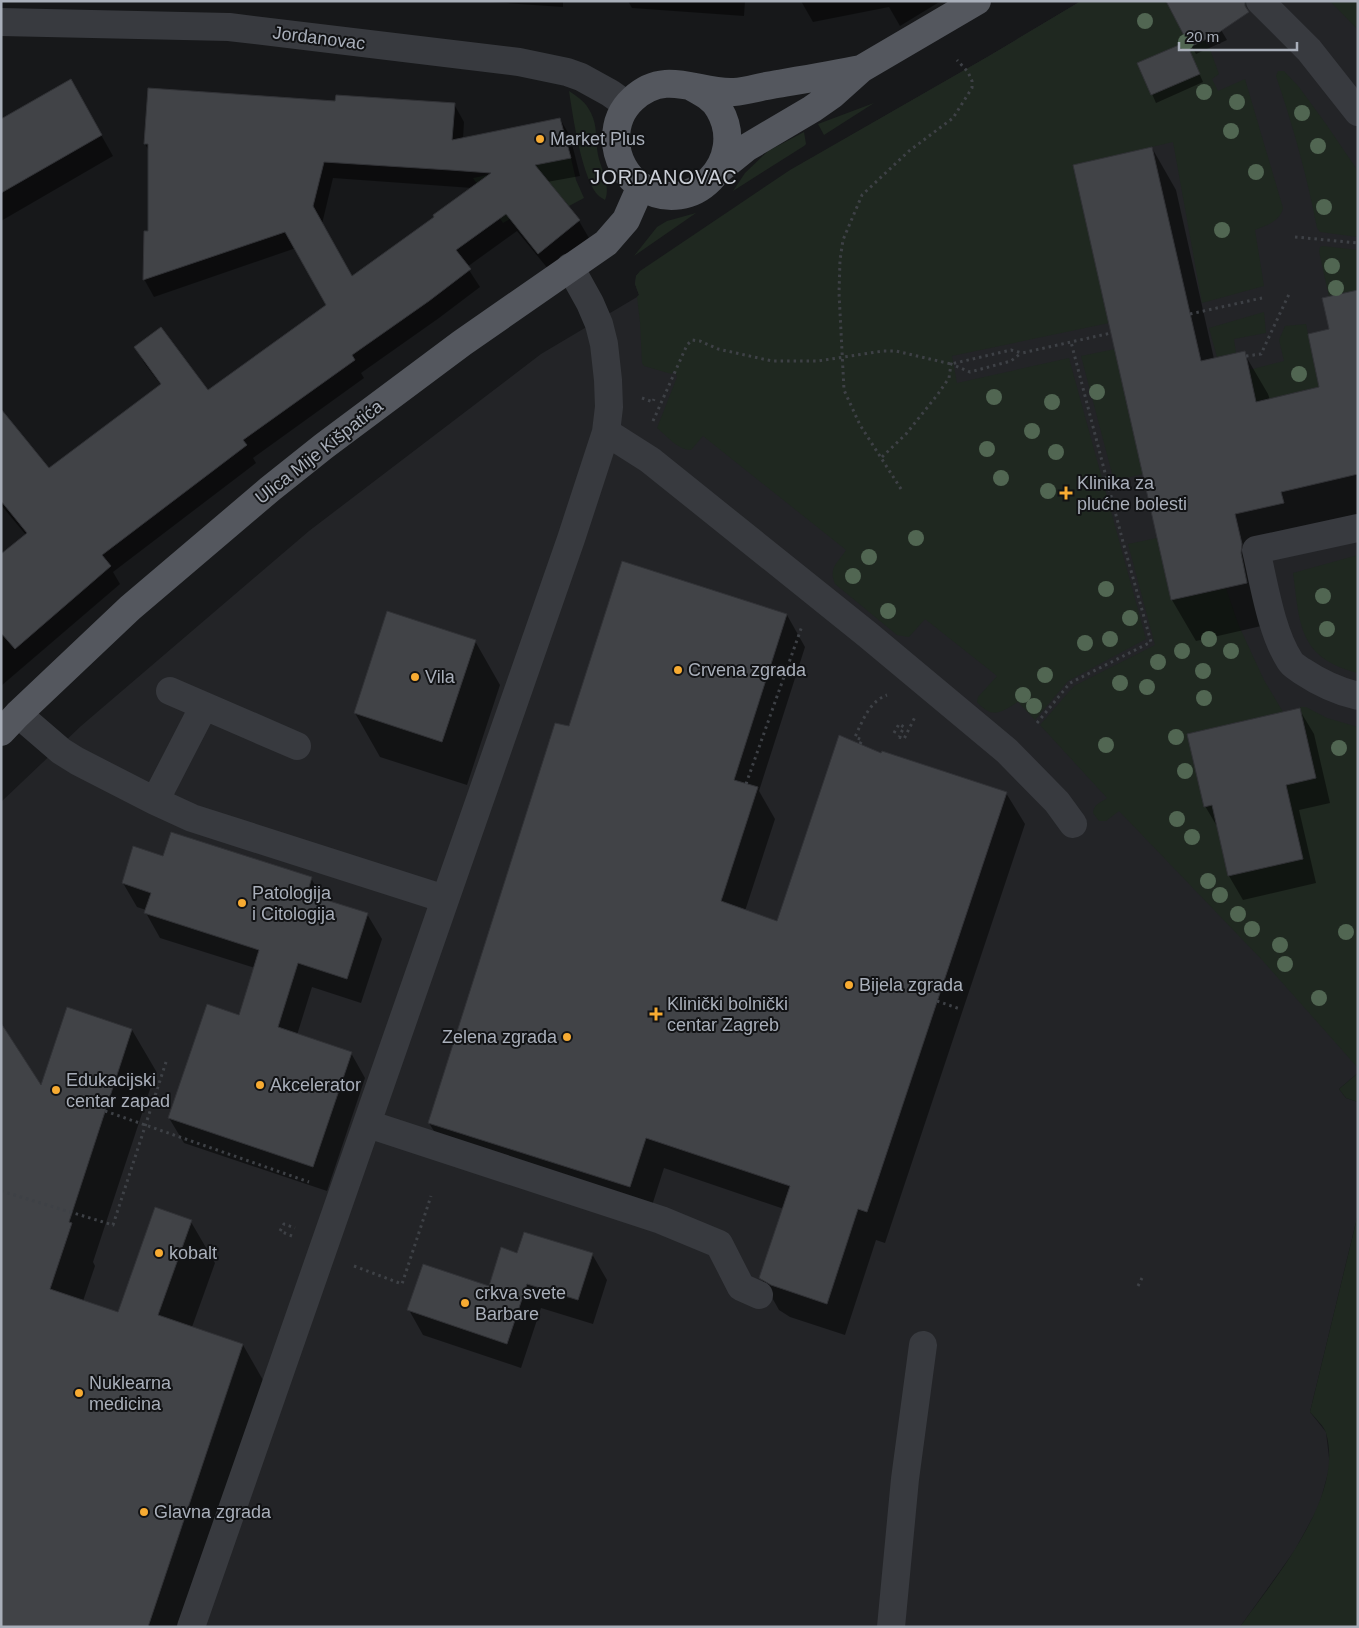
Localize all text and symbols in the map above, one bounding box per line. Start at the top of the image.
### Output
scale bar [1179,20,1296,52]
street label: Jordanovac [272,22,366,54]
text: 20 m [1186,28,1219,45]
place label: Market Plus [550,129,645,149]
marker: Market Plus [534,133,546,145]
district label: JORDANOVAC [590,166,738,188]
street label: Ulica Mije Kišpatića [251,395,387,508]
place label: Klinika za plućne bolesti [1077,473,1187,514]
marker: Klinika za plućne bolesti [1059,486,1073,500]
place label: Crvena zgrada [688,660,807,680]
marker: Crvena zgrada [672,664,684,676]
place label: Vila [425,667,456,687]
marker: Vila [409,671,421,683]
place label: Patologija i Citologija [252,883,336,924]
marker: Patologija i Citologija [236,897,248,909]
place label: Bijela zgrada [859,975,964,995]
marker: Bijela zgrada [843,979,855,991]
place label: Klinički bolnički centar Zagreb [667,994,788,1035]
marker: Klinički bolnički centar Zagreb [649,1007,663,1021]
place label: Zelena zgrada [442,1027,558,1047]
marker: Zelena zgrada [561,1031,573,1043]
place label: Edukacijski centar zapad [66,1070,170,1111]
place label: Akcelerator [270,1075,361,1095]
marker: Akcelerator [254,1079,266,1091]
marker: Edukacijski centar zapad [50,1084,62,1096]
place label: kobalt [169,1243,217,1263]
marker: kobalt [153,1247,165,1259]
place label: crkva svete Barbare [475,1283,566,1324]
marker: crkva svete Barbare [459,1297,471,1309]
place label: Nuklearna medicina [89,1373,172,1414]
marker: Nuklearna medicina [73,1387,85,1399]
place label: Glavna zgrada [154,1502,272,1522]
marker: Glavna zgrada [138,1506,150,1518]

